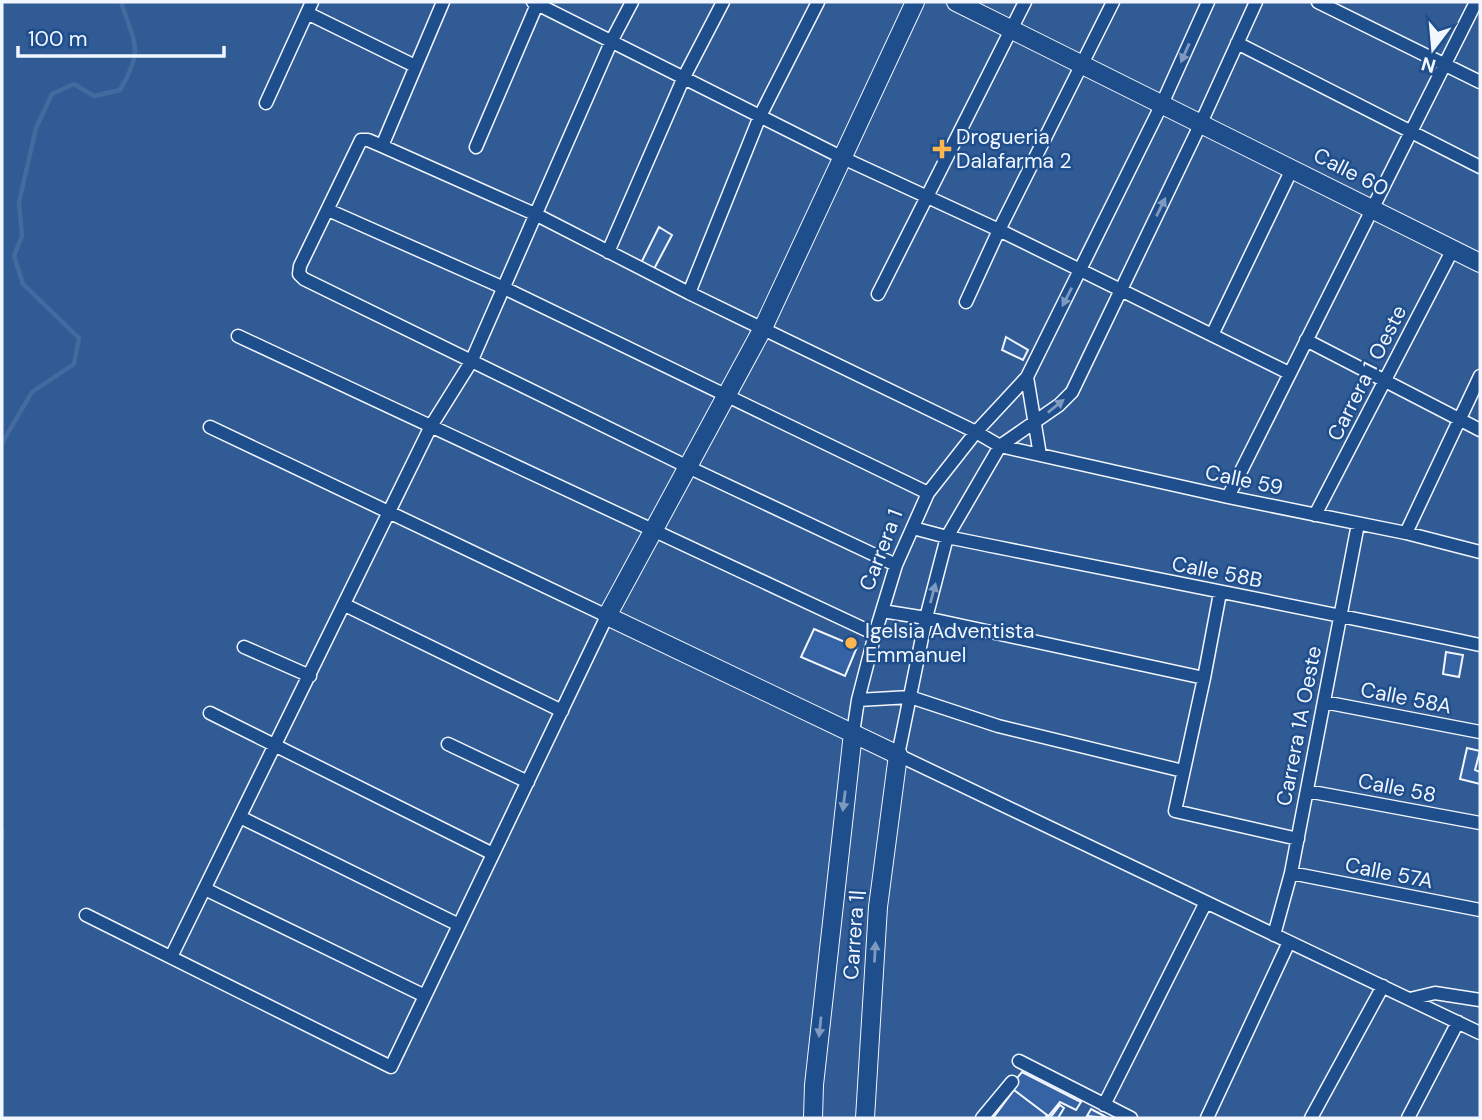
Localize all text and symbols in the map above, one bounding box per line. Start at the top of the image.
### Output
scale bar [18,14,224,58]
north arrow [1398,14,1468,84]
text: 100 m [28,25,88,53]
one-way arrow [1179,43,1191,63]
text: N [1418,51,1439,79]
place label: Drogueria Dalafarma 2 [956,123,1072,175]
marker: Drogueria Dalafarma 2 [934,141,950,157]
street label: Calle 60 [1309,141,1393,203]
one-way arrow [1155,196,1166,217]
one-way arrow [1061,287,1073,307]
street label: Carrera 1 Oeste [1321,300,1413,446]
one-way arrow [1046,399,1064,414]
street label: Calle 59 [1203,458,1285,502]
street label: Carrera 1 [853,505,909,595]
street label: Calle 58B [1169,550,1265,594]
one-way arrow [928,582,938,603]
place label: Igelsia Adventista Emmanuel [865,617,1035,669]
marker: Igelsia Adventista Emmanuel [843,635,859,651]
street label: Carrera 1A Oeste [1270,643,1328,808]
street label: Calle 58A [1358,675,1454,721]
street label: Calle 58 [1356,767,1438,809]
one-way arrow [839,790,850,812]
street label: Calle 57A [1343,851,1435,895]
street label: Carrera 1| [837,889,871,981]
one-way arrow [870,941,881,963]
one-way arrow [814,1016,825,1038]

